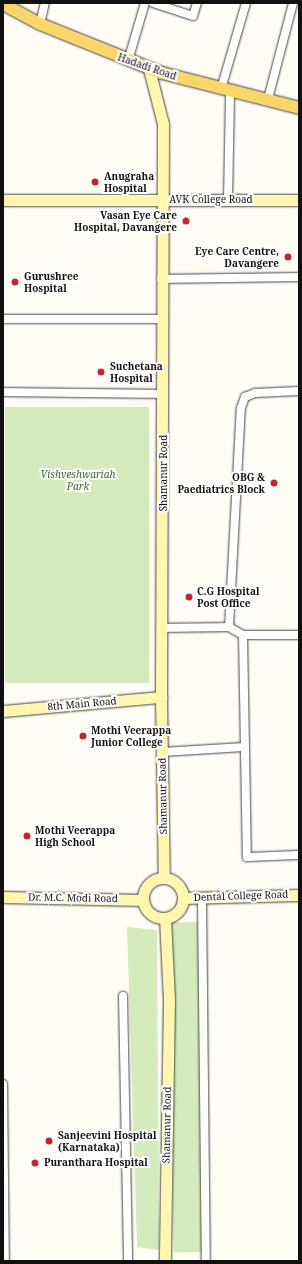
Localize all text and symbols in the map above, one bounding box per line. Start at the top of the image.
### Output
street label: Hadadi Road [116,51,178,83]
place label: Anugraha Hospital [104,170,154,194]
marker: Anugraha Hospital [89,176,101,188]
street label: AVK College Road [169,194,253,206]
place label: Vasan Eye Care Hospital, Davangere [74,209,177,232]
marker: Vasan Eye Care Hospital, Davangere [180,215,192,227]
place label: Eye Care Centre, Davangere [195,245,279,268]
marker: Eye Care Centre, Davangere [282,251,294,263]
place label: Gurushree Hospital [24,270,78,294]
marker: Gurushree Hospital [9,276,21,288]
place label: Suchetana Hospital [110,360,163,384]
marker: Suchetana Hospital [95,366,107,378]
street label: Shamanur Road [158,435,170,511]
park label: Vishveshwariah Park [41,468,115,492]
place label: OBG & Paediatrics Block [177,471,265,494]
marker: OBG & Paediatrics Block [268,477,280,489]
place label: C.G Hospital Post Office [197,585,259,608]
marker: C.G Hospital Post Office [184,592,194,602]
street label: 8th Main Road [47,695,117,713]
place label: Mothi Veerappa Junior College [91,724,171,748]
marker: Mothi Veerappa Junior College [78,731,88,741]
street label: Shamanur Road [156,758,170,834]
place label: Mothi Veerappa High School [35,824,115,848]
marker: Mothi Veerappa High School [22,831,32,841]
street label: Dental College Road [193,888,289,904]
street label: Dr. M.C. Modi Road [28,891,118,905]
street label: Shamanur Road [160,1087,174,1163]
place label: Sanjeevini Hospital (Karnataka) [58,1129,156,1152]
marker: Sanjeevini Hospital (Karnataka) [43,1135,55,1147]
marker: Puranthara Hospital [29,1157,41,1169]
place label: Puranthara Hospital [44,1157,148,1169]

